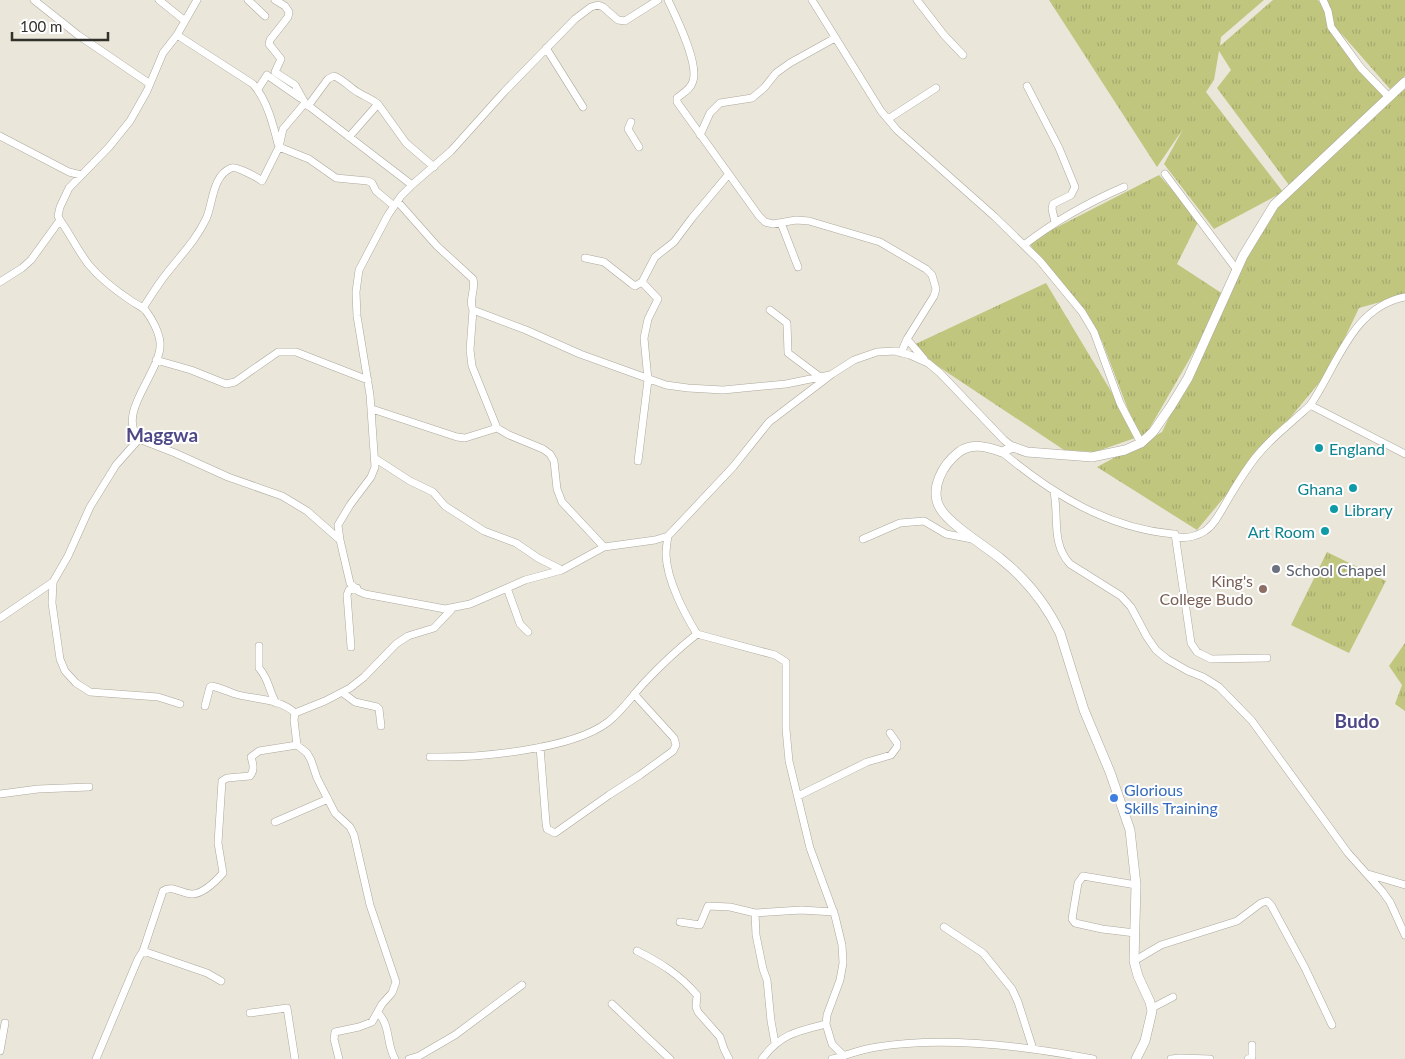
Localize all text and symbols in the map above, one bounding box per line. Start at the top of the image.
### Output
scale bar [12,10,109,42]
text: 100 m [20,17,62,35]
district label: Maggwa [126,423,198,446]
place label: England [1329,439,1385,458]
marker: England [1313,442,1325,454]
place label: Ghana [1298,479,1343,498]
marker: Ghana [1347,482,1359,494]
place label: Library [1344,500,1393,519]
marker: Library [1328,503,1340,515]
place label: Art Room [1248,522,1315,541]
marker: Art Room [1319,525,1331,537]
place label: School Chapel [1286,560,1386,579]
marker: School Chapel [1270,563,1282,575]
place label: King's College Budo [1160,571,1253,608]
marker: King's College Budo [1257,583,1269,595]
district label: Budo [1335,709,1379,732]
place label: Glorious Skills Training [1124,780,1218,817]
marker: Glorious Skills Training [1108,792,1120,804]

